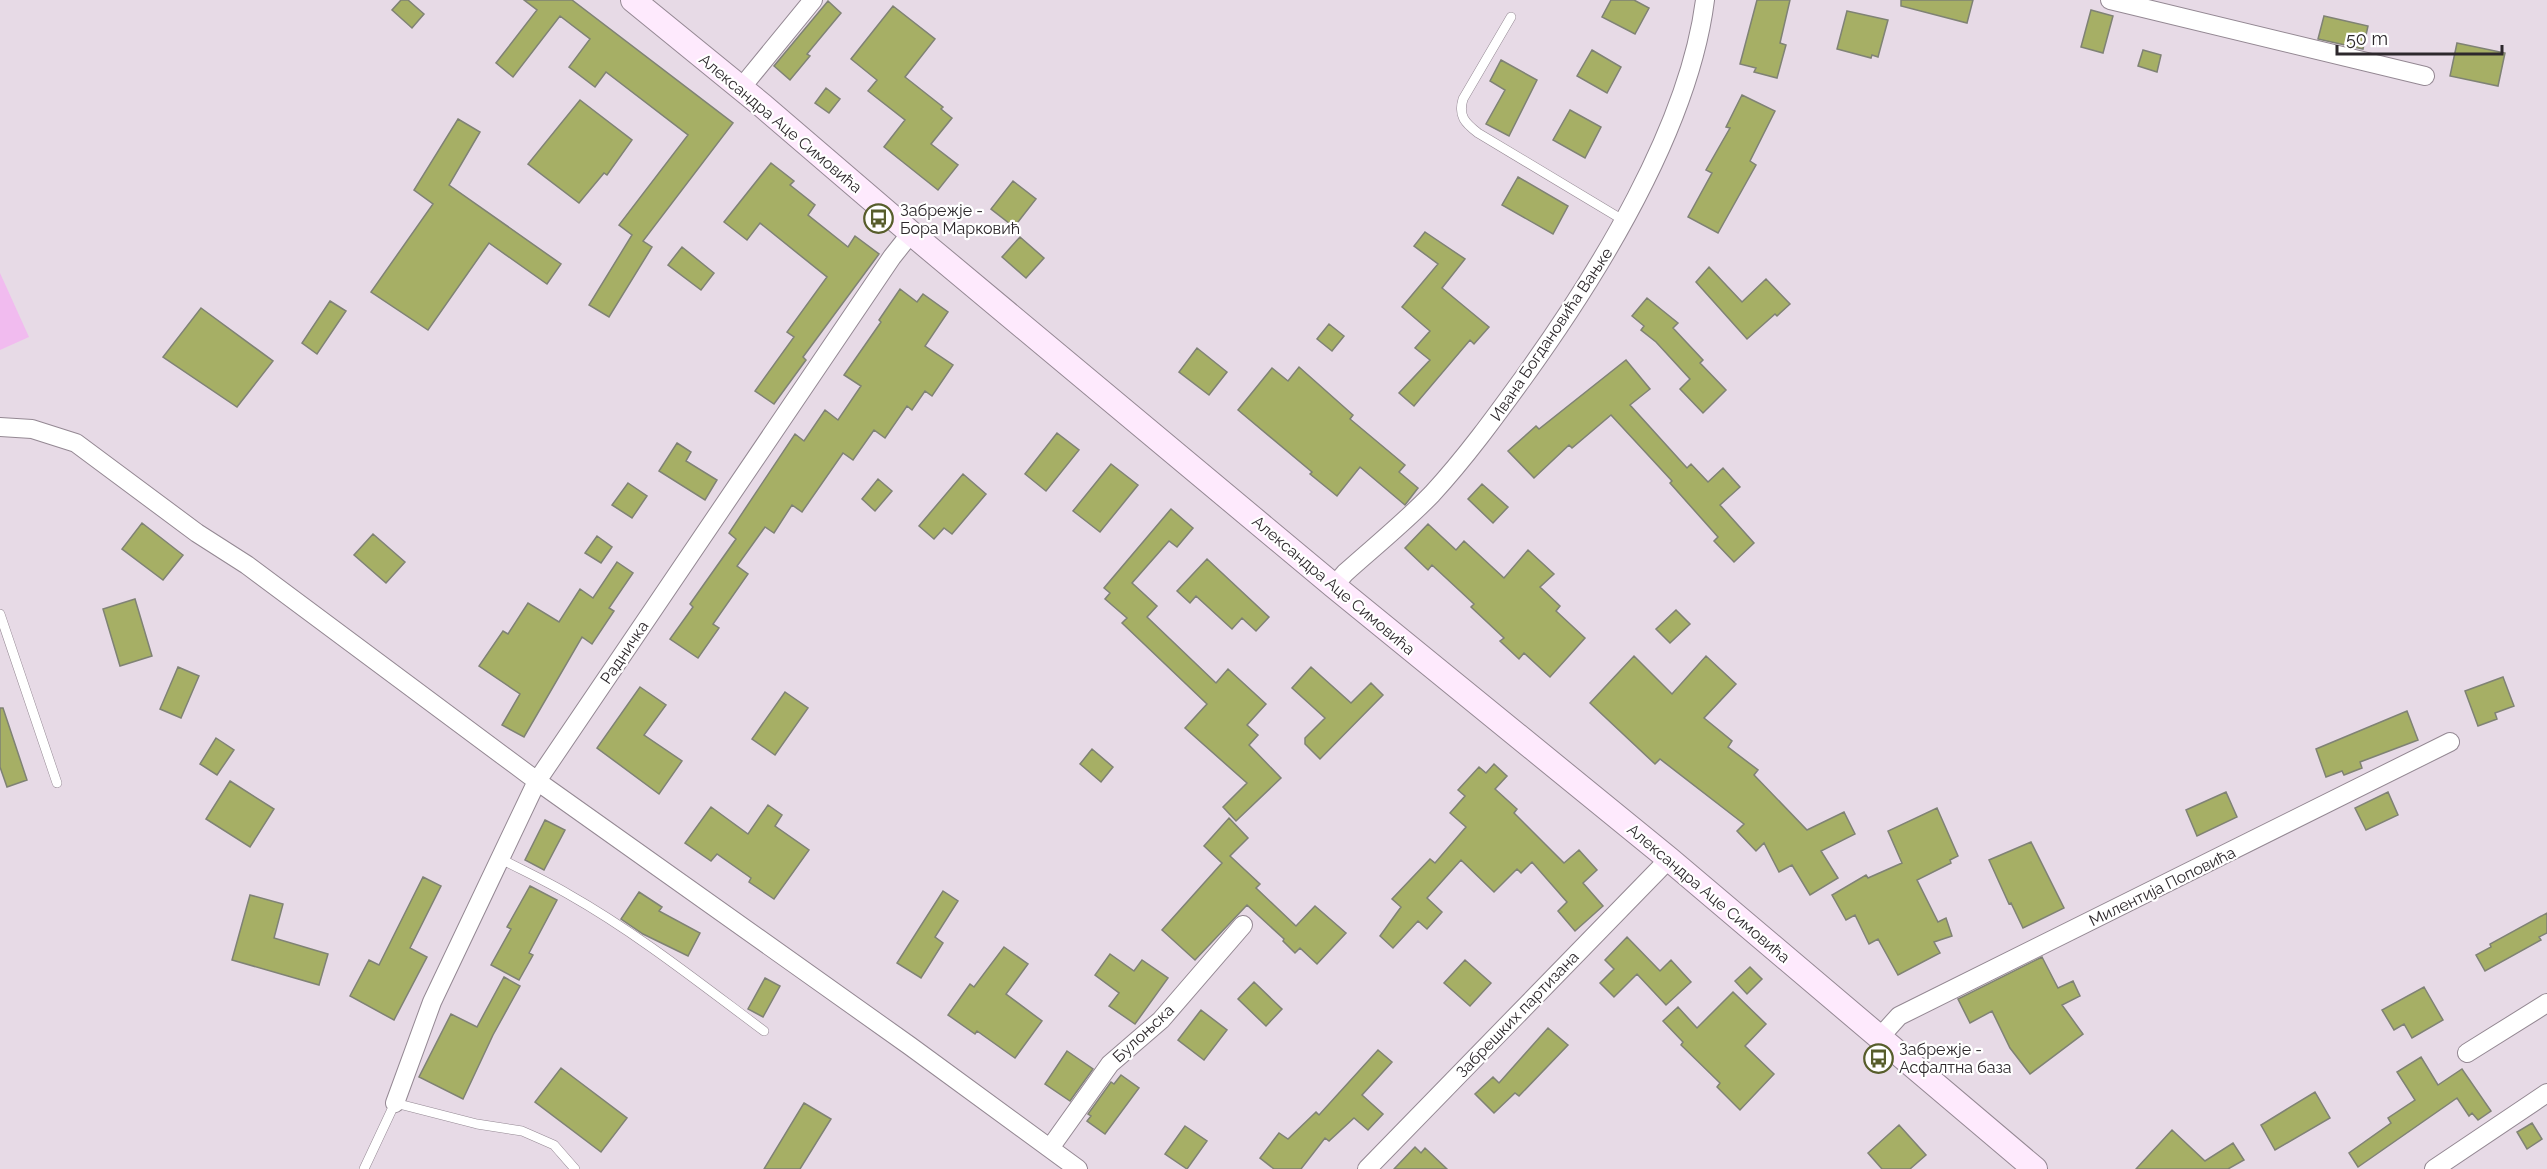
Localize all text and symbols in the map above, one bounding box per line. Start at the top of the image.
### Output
scale bar [2337,18,2502,56]
text: 50 m [2346,28,2388,49]
street label: Александра Аце Симовића [696,50,866,197]
place label: Забрежје - Бора Марковић [900,201,1020,238]
bus stop icon: Забрежје - Бора Марковић [863,203,895,235]
street label: Ивана Богдановића Вањке [1486,244,1617,424]
street label: Александра Аце Симовића [1249,512,1419,659]
street label: Радничка [596,617,652,687]
street label: Александра Аце Симовића [1624,820,1794,967]
street label: Милентија Поповића [2086,843,2239,930]
street label: Забрешких партизана [1452,947,1583,1081]
street label: Булоњска [1109,1000,1178,1066]
place label: Забрежје - Асфалтна база [1899,1040,2012,1077]
bus stop icon: Забрежје - Асфалтна база [1862,1042,1894,1074]

